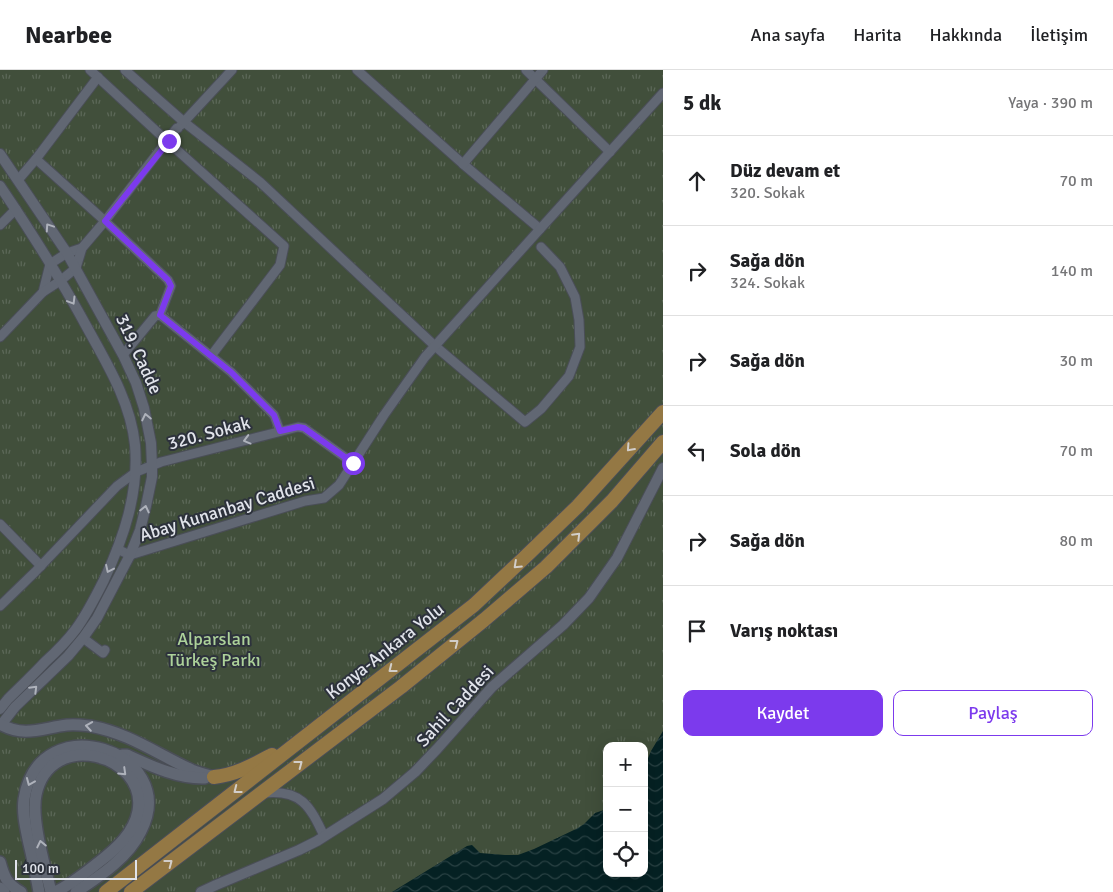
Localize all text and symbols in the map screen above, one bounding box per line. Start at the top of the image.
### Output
text: Nearbee [25,20,112,50]
text: Ana sayfa [751,24,825,46]
text: Harita [853,24,902,46]
text: Hakkında [930,24,1002,46]
text: İletişim [1030,24,1088,46]
text: 5 dk [683,90,721,116]
text: Yaya · 390 m [1008,93,1093,113]
route end [158,130,181,153]
text: Düz devam et [730,159,840,183]
icon: ahead [683,167,711,195]
text: 70 m [1059,171,1093,191]
text: 320. Sokak [730,183,805,203]
one-way arrow [46,223,55,232]
text: Sağa dön [730,249,805,273]
icon: right [683,257,711,285]
text: 140 m [1051,261,1093,281]
text: 324. Sokak [730,273,805,293]
one-way arrow [66,296,76,305]
street label: 319. Cadde [111,310,167,398]
icon: right [683,347,711,375]
text: Sağa dön [730,349,805,373]
text: 30 m [1059,351,1093,371]
street label: 320. Sokak [165,411,253,455]
one-way arrow [141,413,152,422]
one-way arrow [244,434,252,444]
icon: left [683,437,711,465]
text: Sola dön [730,439,801,463]
text: 70 m [1059,441,1093,461]
one-way arrow [627,443,636,452]
route start [342,452,365,475]
street label: Abay Kunanbay Caddesi [137,472,317,546]
one-way arrow [139,504,150,513]
icon: right [683,527,711,555]
text: Sağa dön [730,529,805,553]
text: 80 m [1059,531,1093,551]
one-way arrow [571,533,580,542]
one-way arrow [514,559,523,568]
one-way arrow [104,564,115,573]
street label: Konya-Ankara Yolu [322,598,448,704]
icon: arrive [683,617,711,645]
text: Varış noktası [730,619,838,643]
park label: Alparslan Türkeş Parkı [167,628,261,671]
one-way arrow [449,641,458,649]
street label: Sahil Caddesi [412,661,498,751]
one-way arrow [389,663,398,672]
one-way arrow [28,686,37,695]
button: Kaydet [683,690,883,736]
button: Paylaş [893,690,1093,736]
one-way arrow [84,722,93,732]
map controls [603,742,648,877]
button: + [603,742,648,787]
one-way arrow [293,762,302,770]
one-way arrow [117,766,126,775]
one-way arrow [25,777,36,786]
one-way arrow [234,785,243,793]
button: − [603,787,648,832]
button: locate [603,832,648,877]
one-way arrow [36,840,47,849]
scale bar [15,857,138,880]
one-way arrow [164,859,173,868]
text: 100 m [22,860,59,877]

